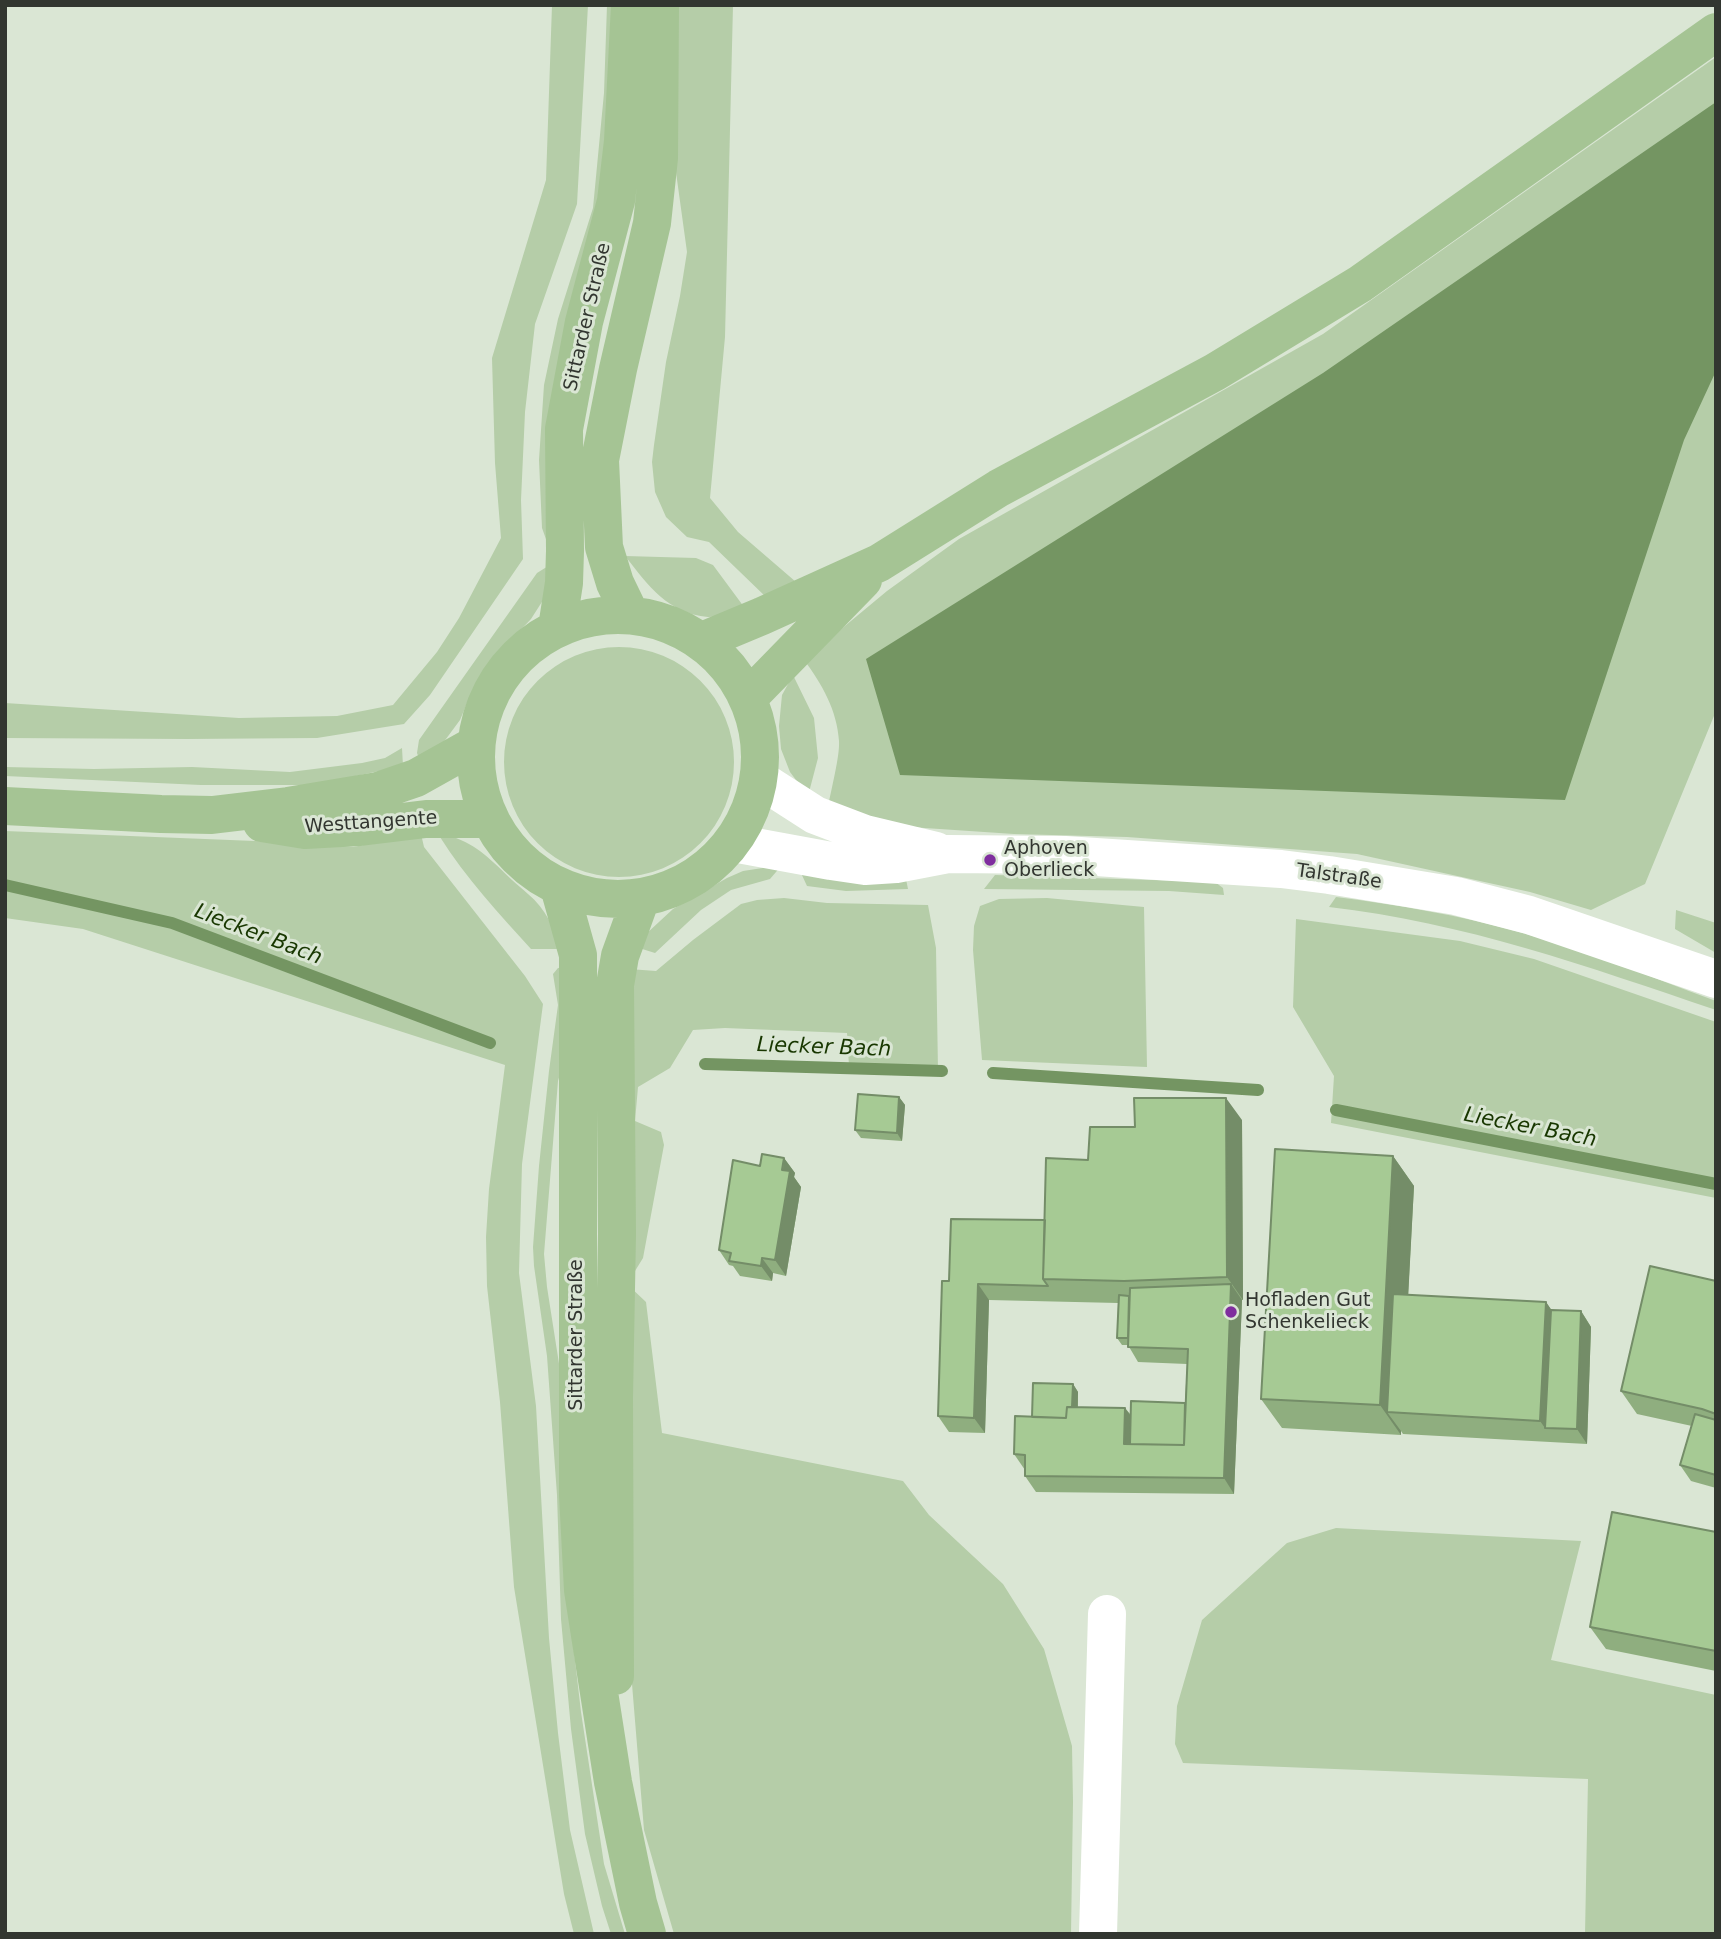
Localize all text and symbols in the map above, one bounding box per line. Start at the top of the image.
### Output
street label: Sittarder Straße [560,241,616,393]
street label: Westtangente [304,807,438,839]
place label: Aphoven Oberlieck [1004,838,1094,882]
marker: Aphoven Oberlieck [982,852,998,868]
street label: Talstraße [1295,860,1383,894]
water label: Liecker Bach [191,899,325,971]
water label: Liecker Bach [756,1033,892,1063]
water label: Liecker Bach [1462,1103,1598,1153]
street label: Sittarder Straße [566,1259,588,1411]
place label: Hofladen Gut Schenkelieck [1245,1290,1371,1334]
marker: Hofladen Gut Schenkelieck [1223,1304,1239,1320]

